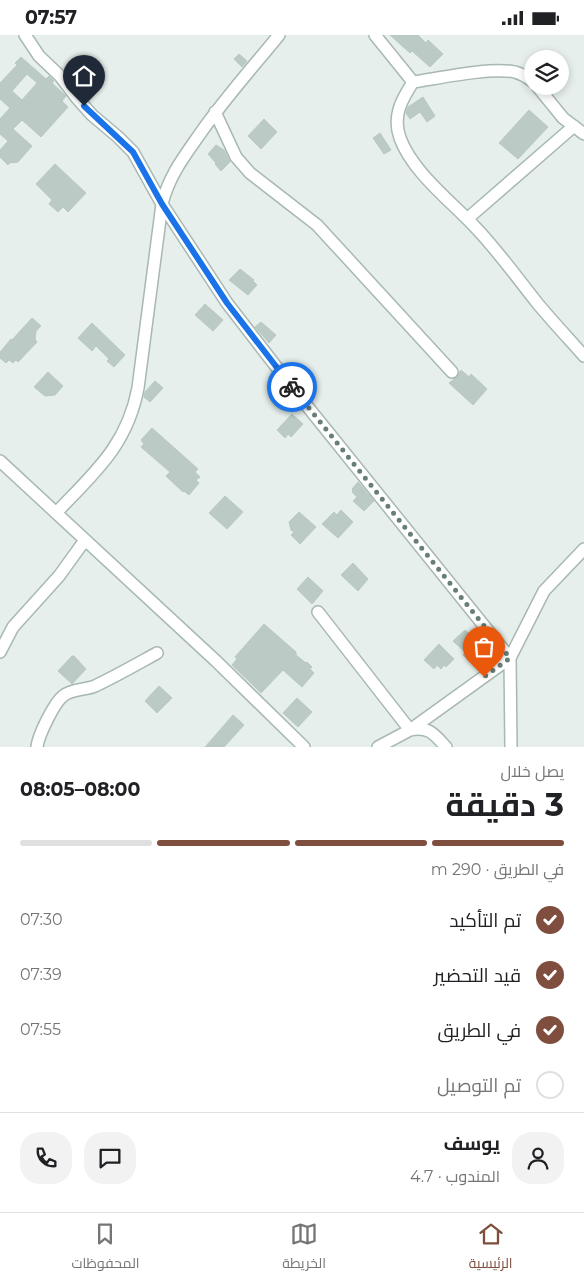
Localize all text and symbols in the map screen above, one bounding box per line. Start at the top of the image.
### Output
text: 07:57 [25,6,77,29]
map controls [524,50,569,95]
button: layers [524,50,569,95]
pin [63,55,105,106]
icon: home [70,62,98,90]
courier [267,362,317,412]
icon: bike [278,373,306,401]
pin [463,626,505,677]
icon: bag [470,633,498,661]
text: يصل خلال [500,762,564,781]
text: 08:00–08:05 [20,778,140,801]
text: 3 دقيقة [446,785,564,824]
text: في الطريق · 290 m [431,860,564,879]
icon: check [536,906,564,934]
text: تم التأكيد [449,909,521,932]
text: 07:30 [20,910,63,929]
icon: check [536,961,564,989]
text: قيد التحضير [434,964,521,987]
text: 07:39 [20,965,62,984]
icon: check [536,1016,564,1044]
text: في الطريق [438,1019,521,1042]
text: 07:55 [20,1020,61,1039]
text: تم التوصيل [437,1074,521,1097]
button: phone [20,1132,72,1184]
button: chat [84,1132,136,1184]
text: يوسف [444,1132,500,1155]
button: person [512,1132,564,1184]
text: المندوب · 4.7 [410,1167,500,1186]
tab: المحفوظات [71,1220,140,1276]
tab: الخريطة [282,1220,326,1276]
tab: الرئيسية [469,1220,513,1276]

